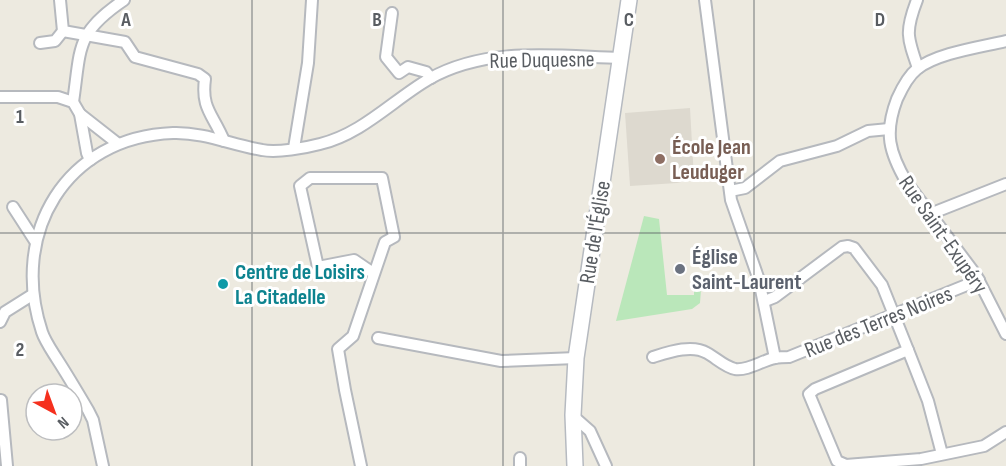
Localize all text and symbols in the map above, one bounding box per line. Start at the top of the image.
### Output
text: A [120,8,131,32]
text: B [372,8,382,32]
text: C [624,8,634,32]
text: D [875,8,885,32]
street label: Rue Duquesne [489,46,595,75]
text: 1 [16,105,24,129]
place label: École Jean Leuduger [672,134,751,186]
marker: École Jean Leuduger [653,152,667,166]
street label: Rue Saint-Exupéry [892,171,994,299]
street label: Rue de l'Église [574,179,617,286]
place label: Église Saint-Laurent [692,244,801,296]
place label: Centre de Loisirs La Citadelle [235,259,365,311]
marker: Église Saint-Laurent [673,262,687,276]
marker: Centre de Loisirs La Citadelle [216,277,230,291]
street label: Rue des Terres Noires [801,280,957,364]
text: 2 [16,338,24,362]
north arrow [24,382,84,442]
text: N [53,412,72,432]

